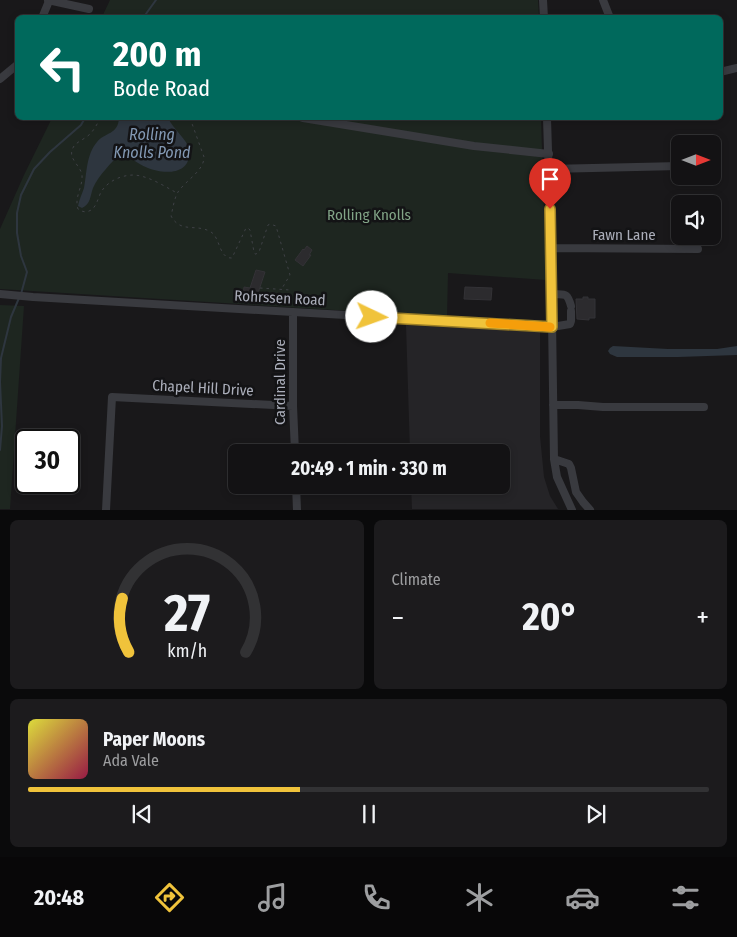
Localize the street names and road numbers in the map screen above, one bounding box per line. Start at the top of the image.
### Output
street label: Fawn Lane [592,226,656,244]
street label: Rohrssen Road [234,287,326,309]
street label: Cardinal Drive [271,339,289,425]
street label: Chapel Hill Drive [152,376,254,400]

